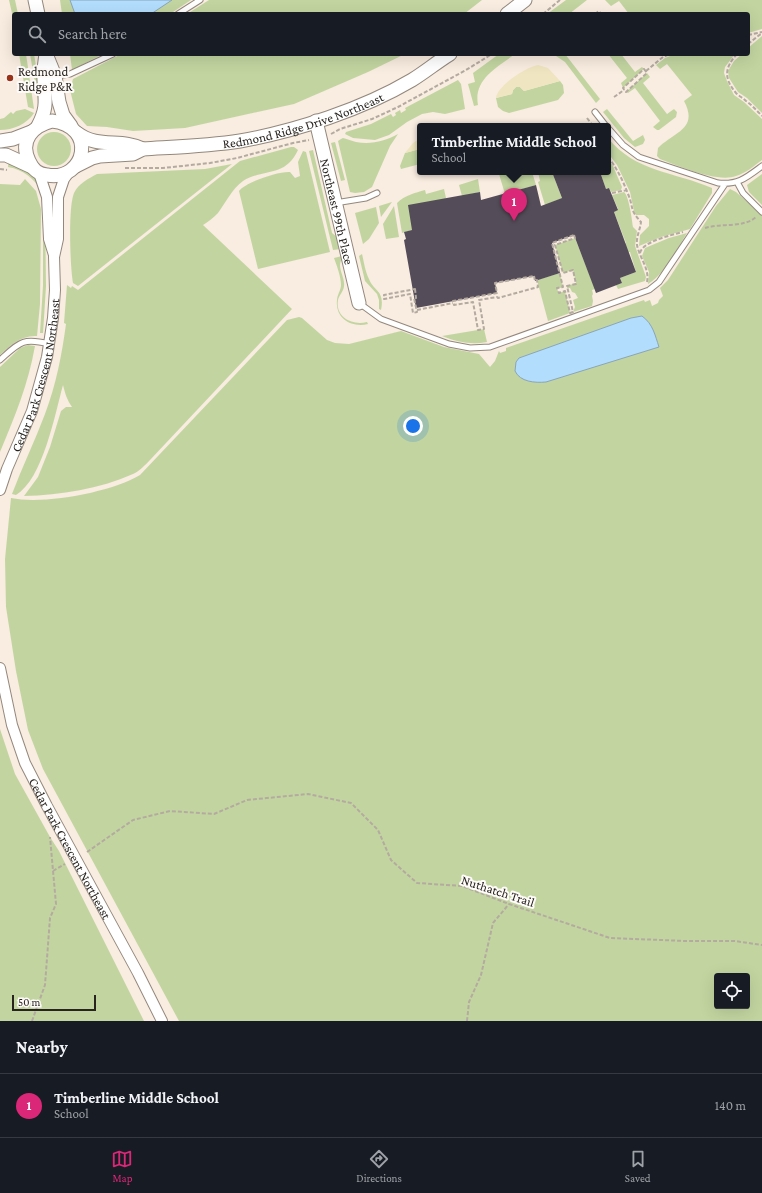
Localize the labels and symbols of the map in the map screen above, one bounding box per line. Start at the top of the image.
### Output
place label: Redmond Ridge P&R [18,64,73,94]
marker: Redmond Ridge P&R [5,73,15,83]
street label: Redmond Ridge Drive Northeast [222,89,386,151]
street label: Northeast 99th Place [318,157,357,266]
pin: 1 [501,188,527,221]
street label: Cedar Park Crescent Northeast [8,297,62,454]
your location [403,416,423,436]
street label: Cedar Park Crescent Northeast [26,775,115,922]
street label: Nuthatch Trail [460,872,537,910]
scale bar [12,993,96,1012]

